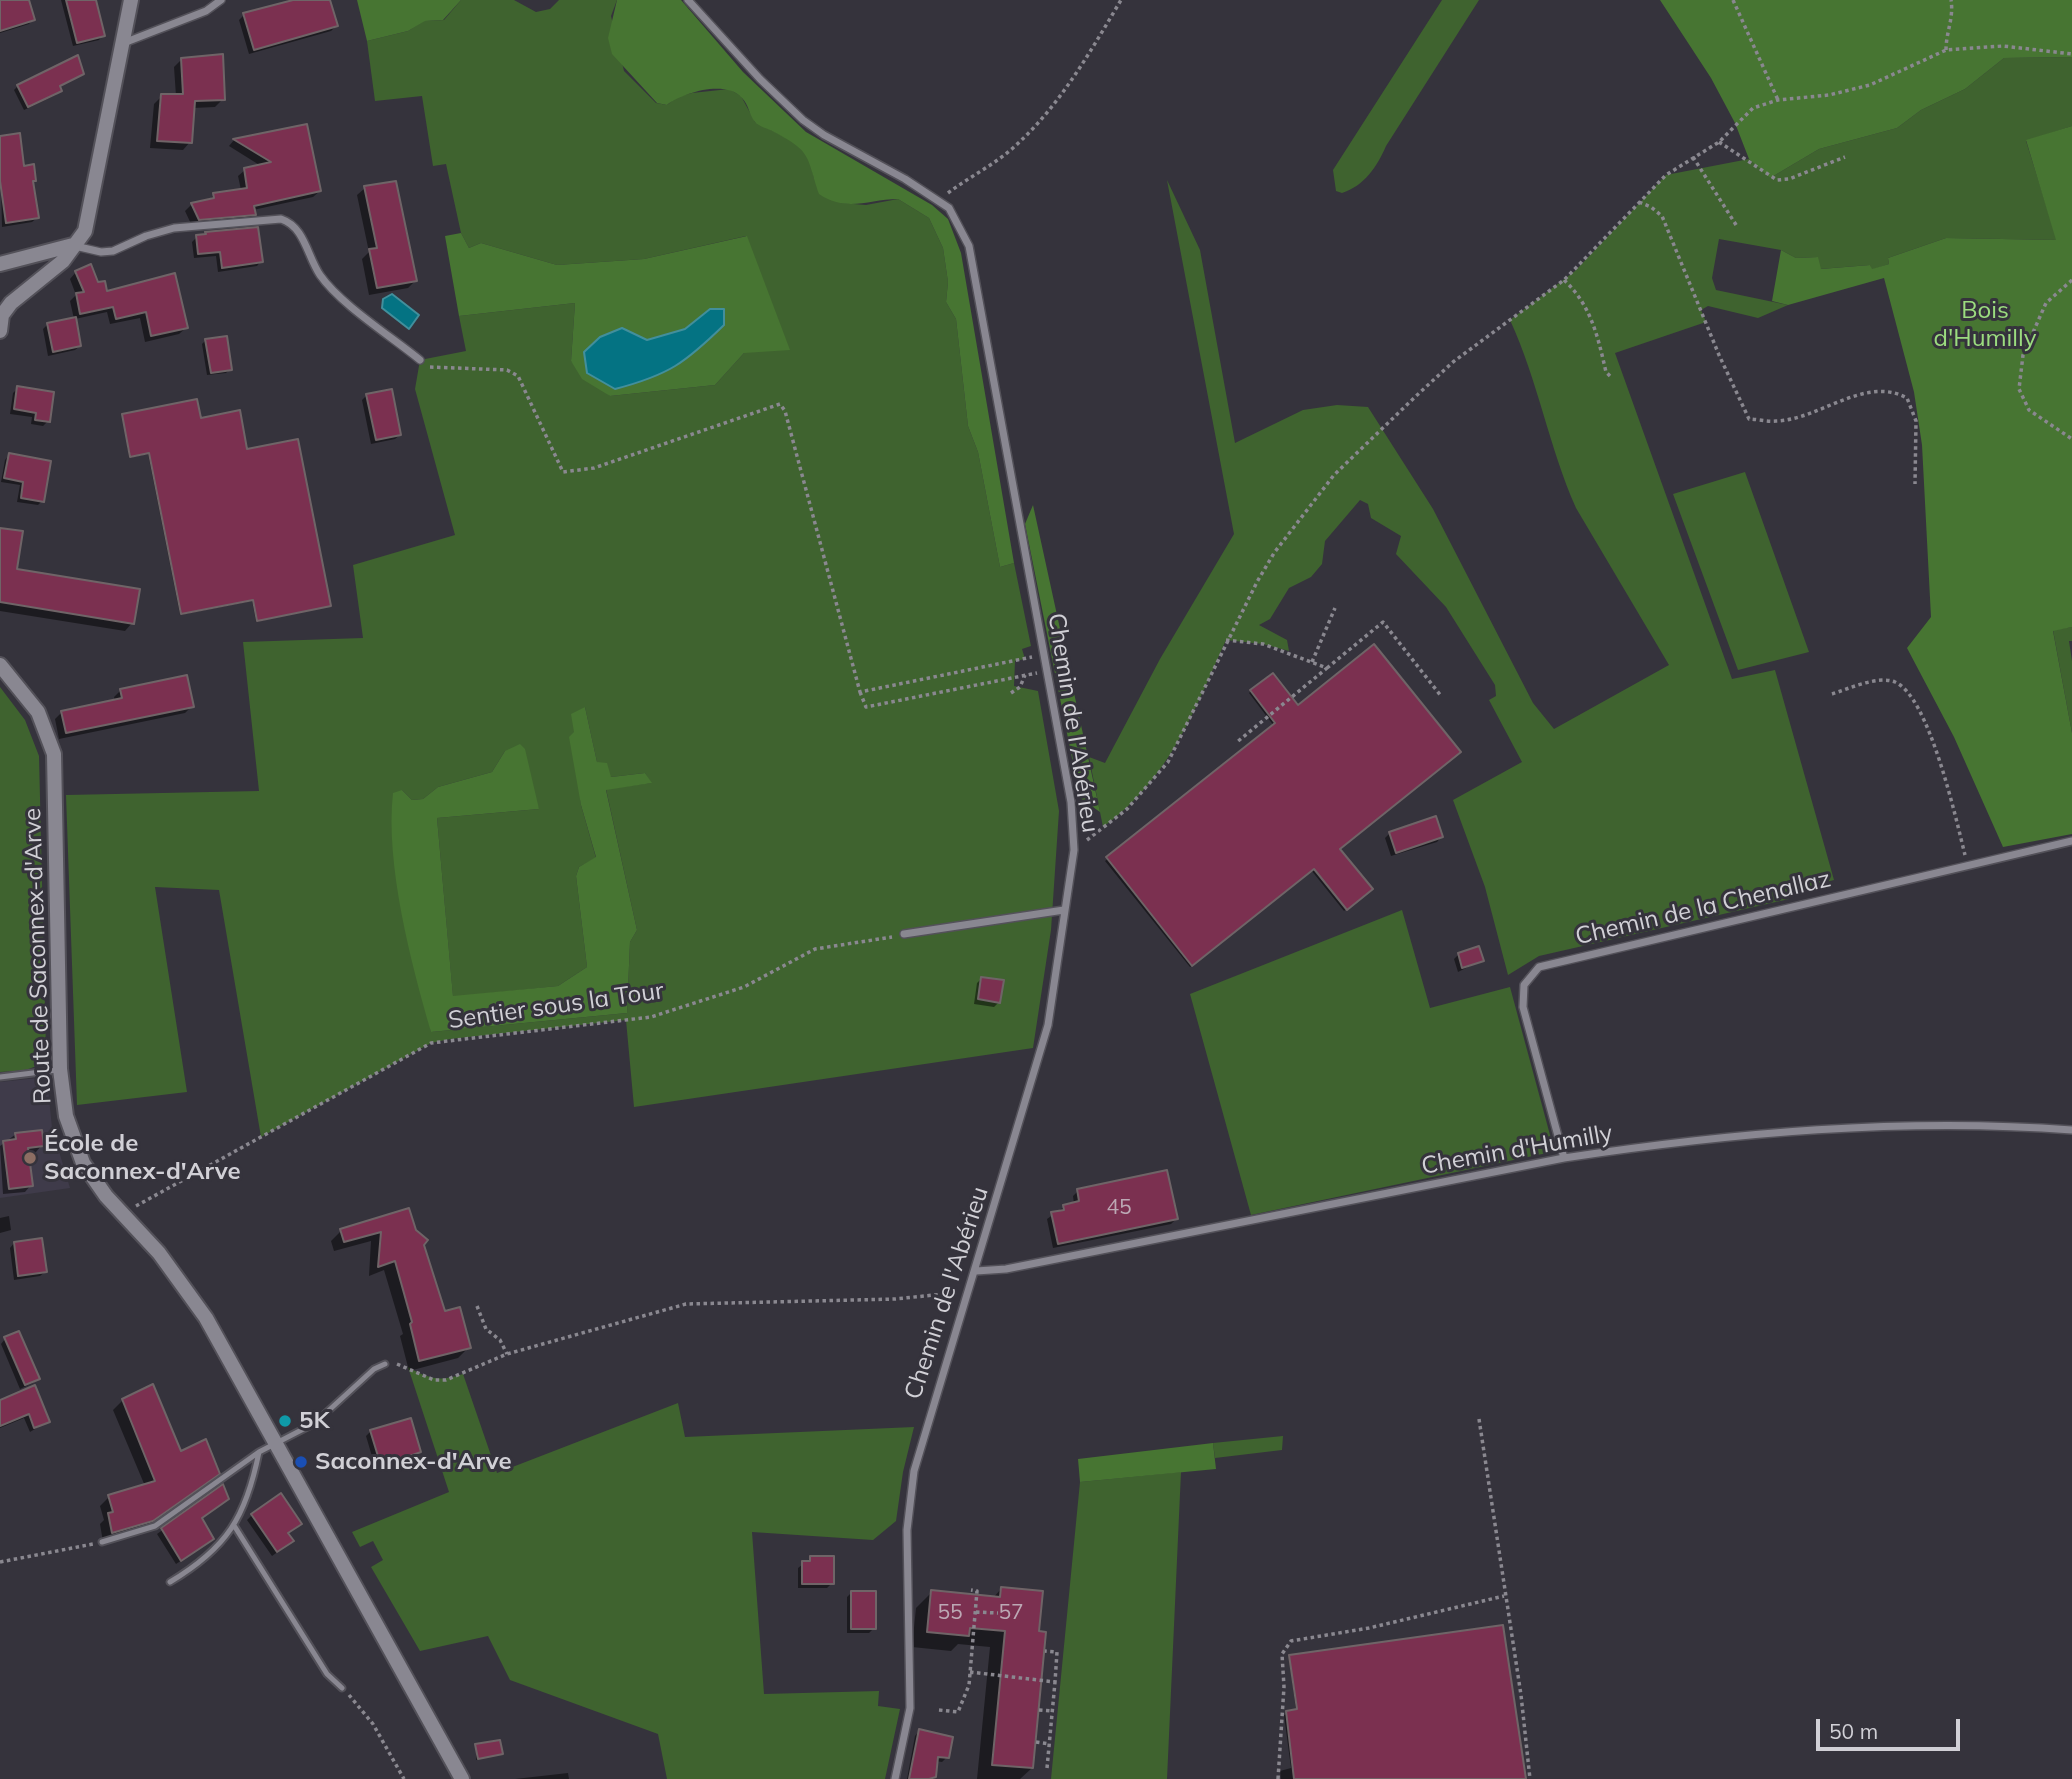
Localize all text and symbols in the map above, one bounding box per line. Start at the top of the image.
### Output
park label: Bois d'Humilly [1934,297,2036,353]
street label: Chemin de l'Abérieu [1041,611,1105,835]
street label: Route de Saconnex-d'Arve [18,808,58,1104]
street label: Chemin de la Chenallaz [1573,865,1833,951]
street label: Sentier sous la Tour [446,977,666,1035]
street label: Chemin d'Humilly [1419,1119,1615,1181]
place label: École de Saconnex-d'Arve [44,1130,241,1186]
marker: École de Saconnex-d'Arve [22,1150,38,1166]
street label: Chemin de l'Abérieu [899,1183,995,1403]
house number: 45 [1106,1195,1132,1221]
place label: 5K [299,1407,329,1435]
marker: 5K [277,1413,293,1429]
place label: Saconnex-d'Arve [315,1448,512,1476]
marker: Saconnex-d'Arve [293,1454,309,1470]
house number: 55 [937,1600,963,1626]
house number: 57 [998,1600,1024,1626]
scale bar [1820,1706,1964,1750]
text: 50 m [1829,1718,1878,1744]

